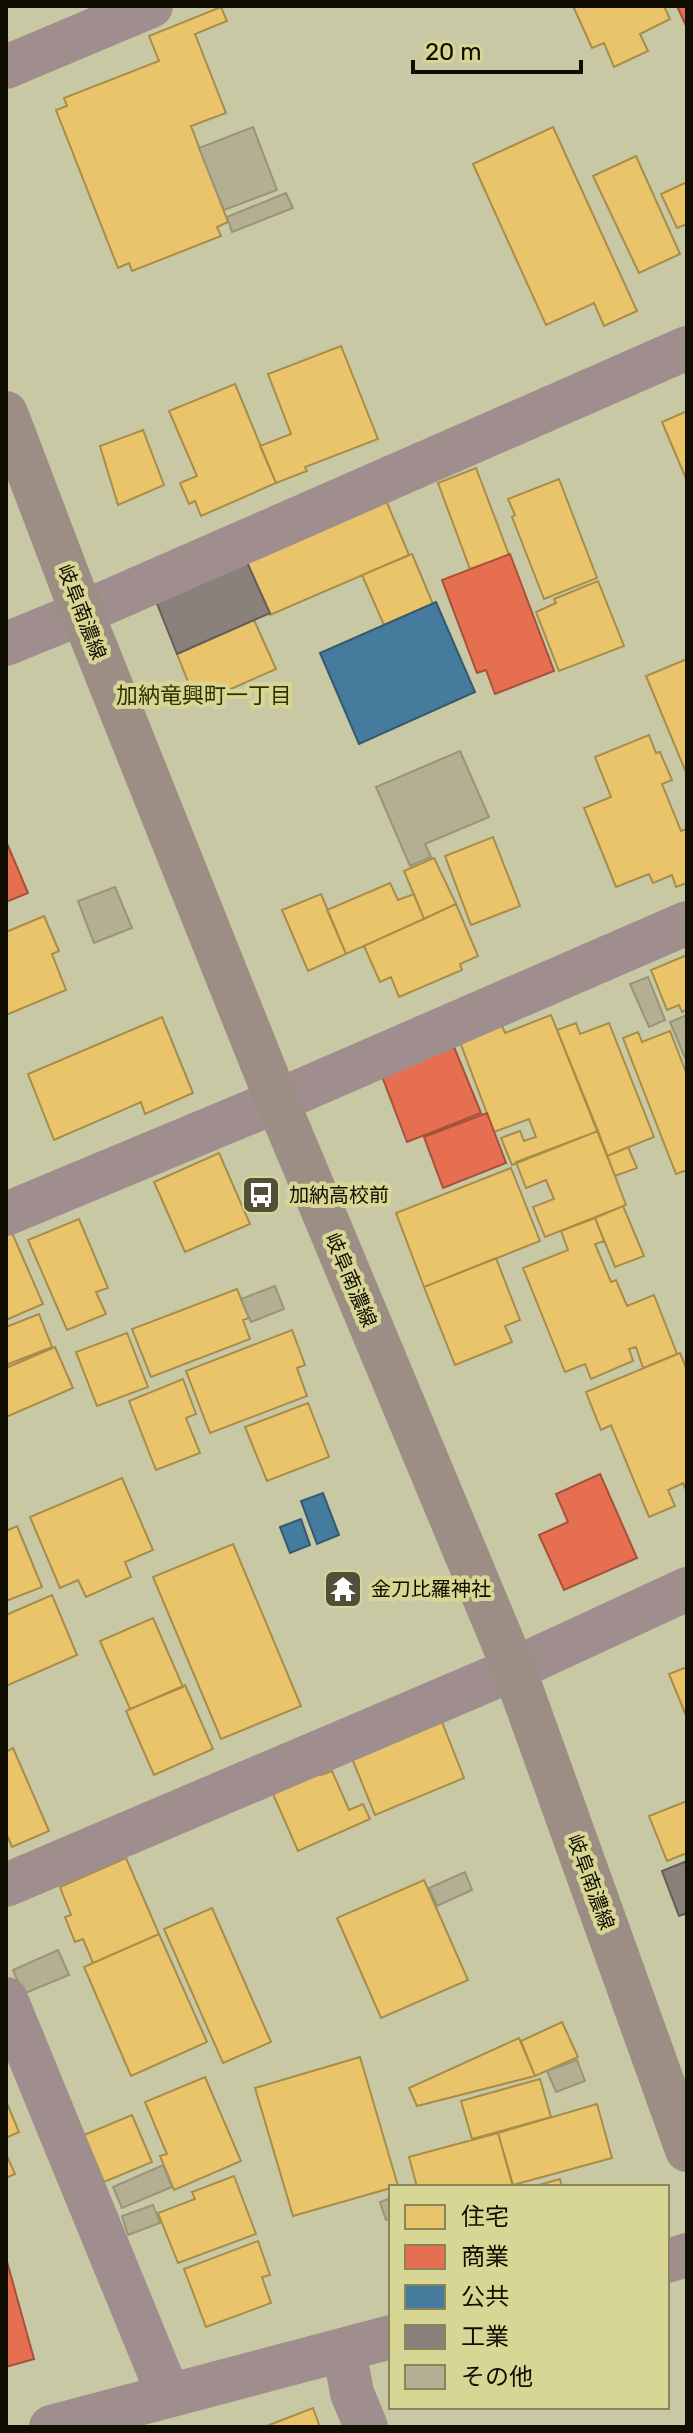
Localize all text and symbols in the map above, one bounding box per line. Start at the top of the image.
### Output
scale bar [413,24,581,74]
text: 20 m [425,38,482,66]
street label: 岐阜南濃線 [53,561,111,663]
district label: 加納竜興町一丁目 [116,682,292,709]
bus stop icon: 加納高校前 [240,1174,282,1216]
place label: 加納高校前 [289,1183,389,1207]
street label: 岐阜南濃線 [320,1229,382,1331]
temple icon: 金刀比羅神社 [322,1568,364,1610]
place label: 金刀比羅神社 [371,1577,491,1601]
street label: 岐阜南濃線 [563,1831,619,1933]
legend [389,2185,669,2409]
text: 住宅 [461,2203,509,2231]
text: 商業 [461,2243,509,2271]
text: 公共 [461,2283,509,2311]
text: 工業 [461,2323,509,2351]
text: その他 [461,2363,533,2391]

